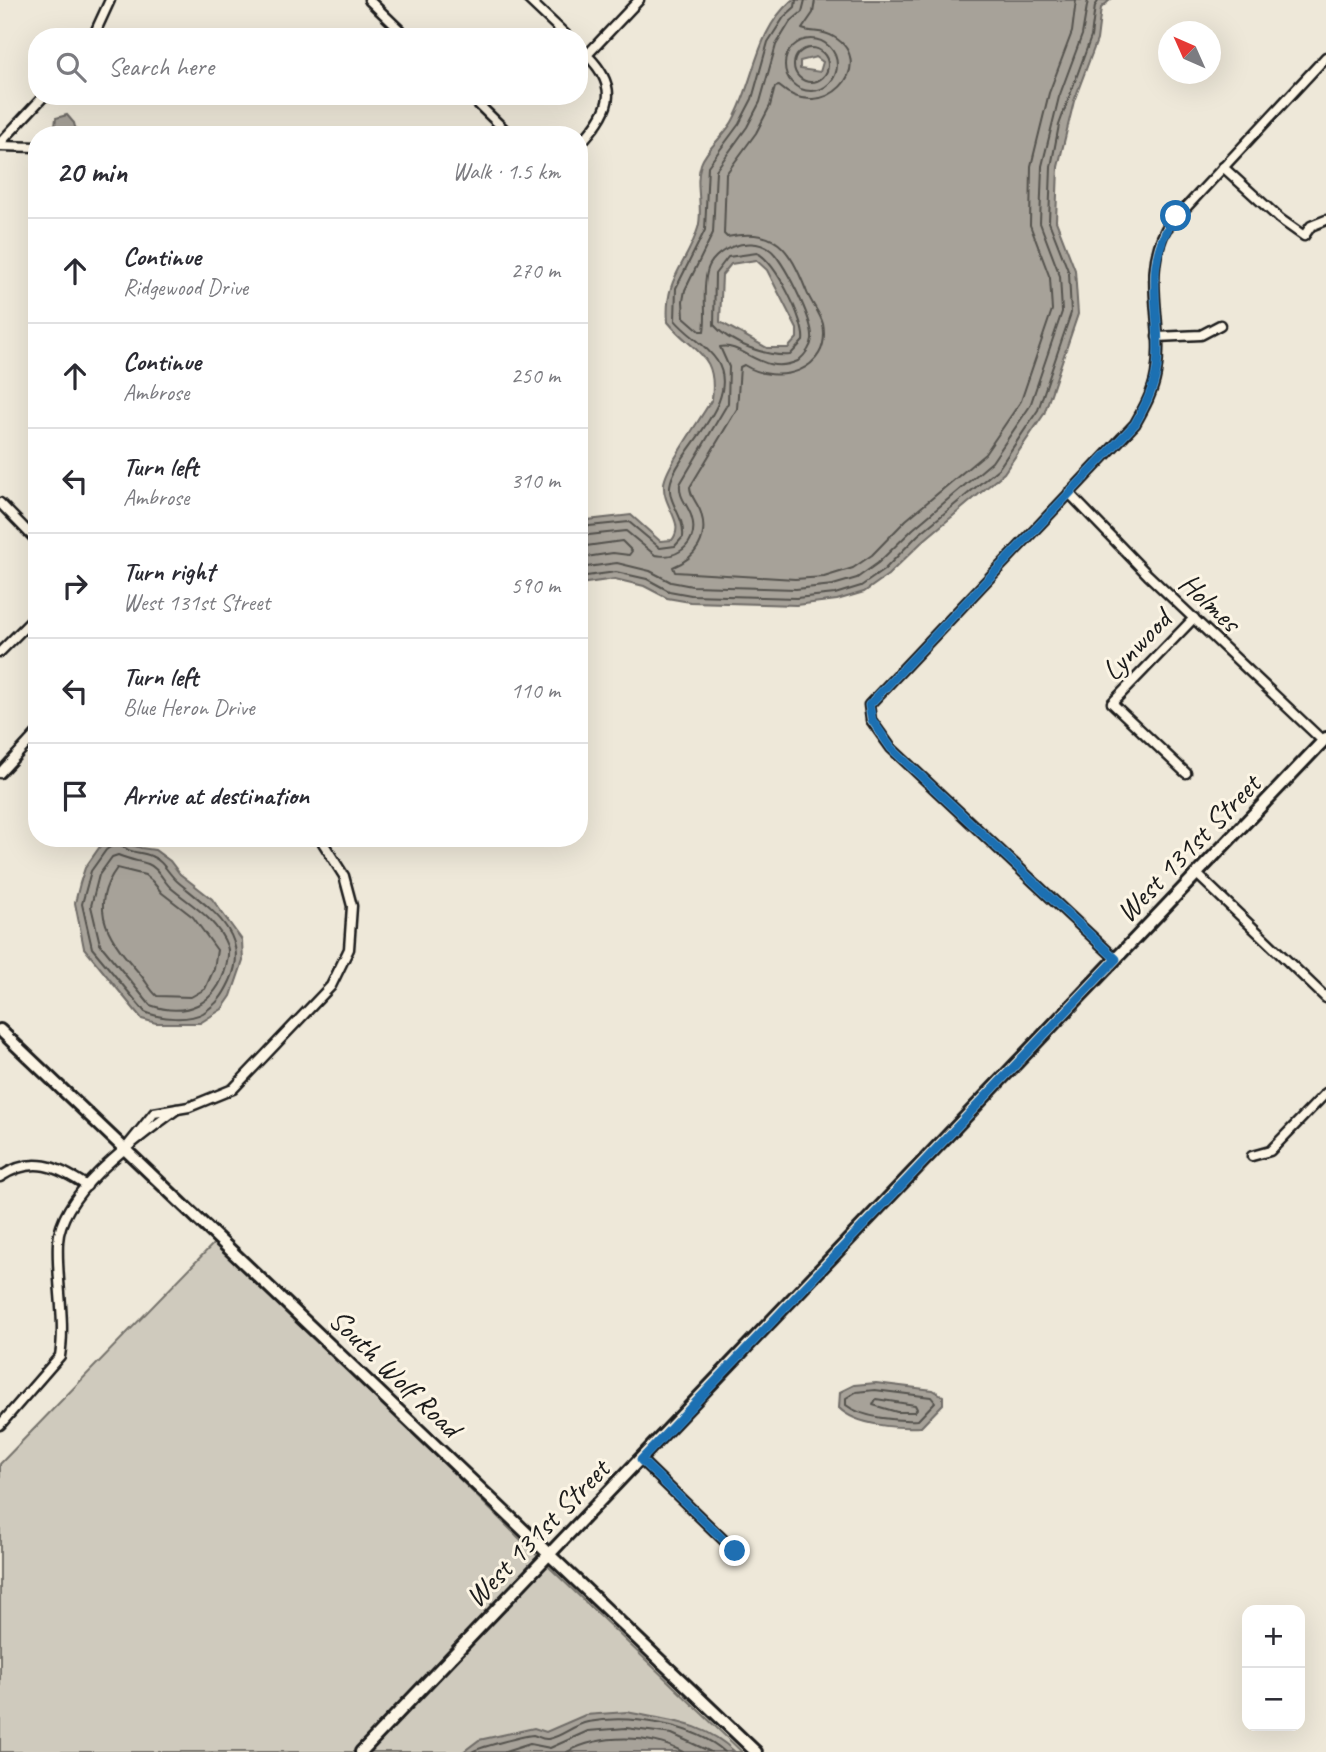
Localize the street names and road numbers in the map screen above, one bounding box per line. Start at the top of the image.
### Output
street label: Holmes [1171,564,1251,642]
street label: Lynwood [1093,598,1182,689]
street label: West 131st Street [1108,764,1270,930]
street label: South Wolf Road [321,1301,472,1448]
street label: West 131st Street [457,1449,619,1615]

